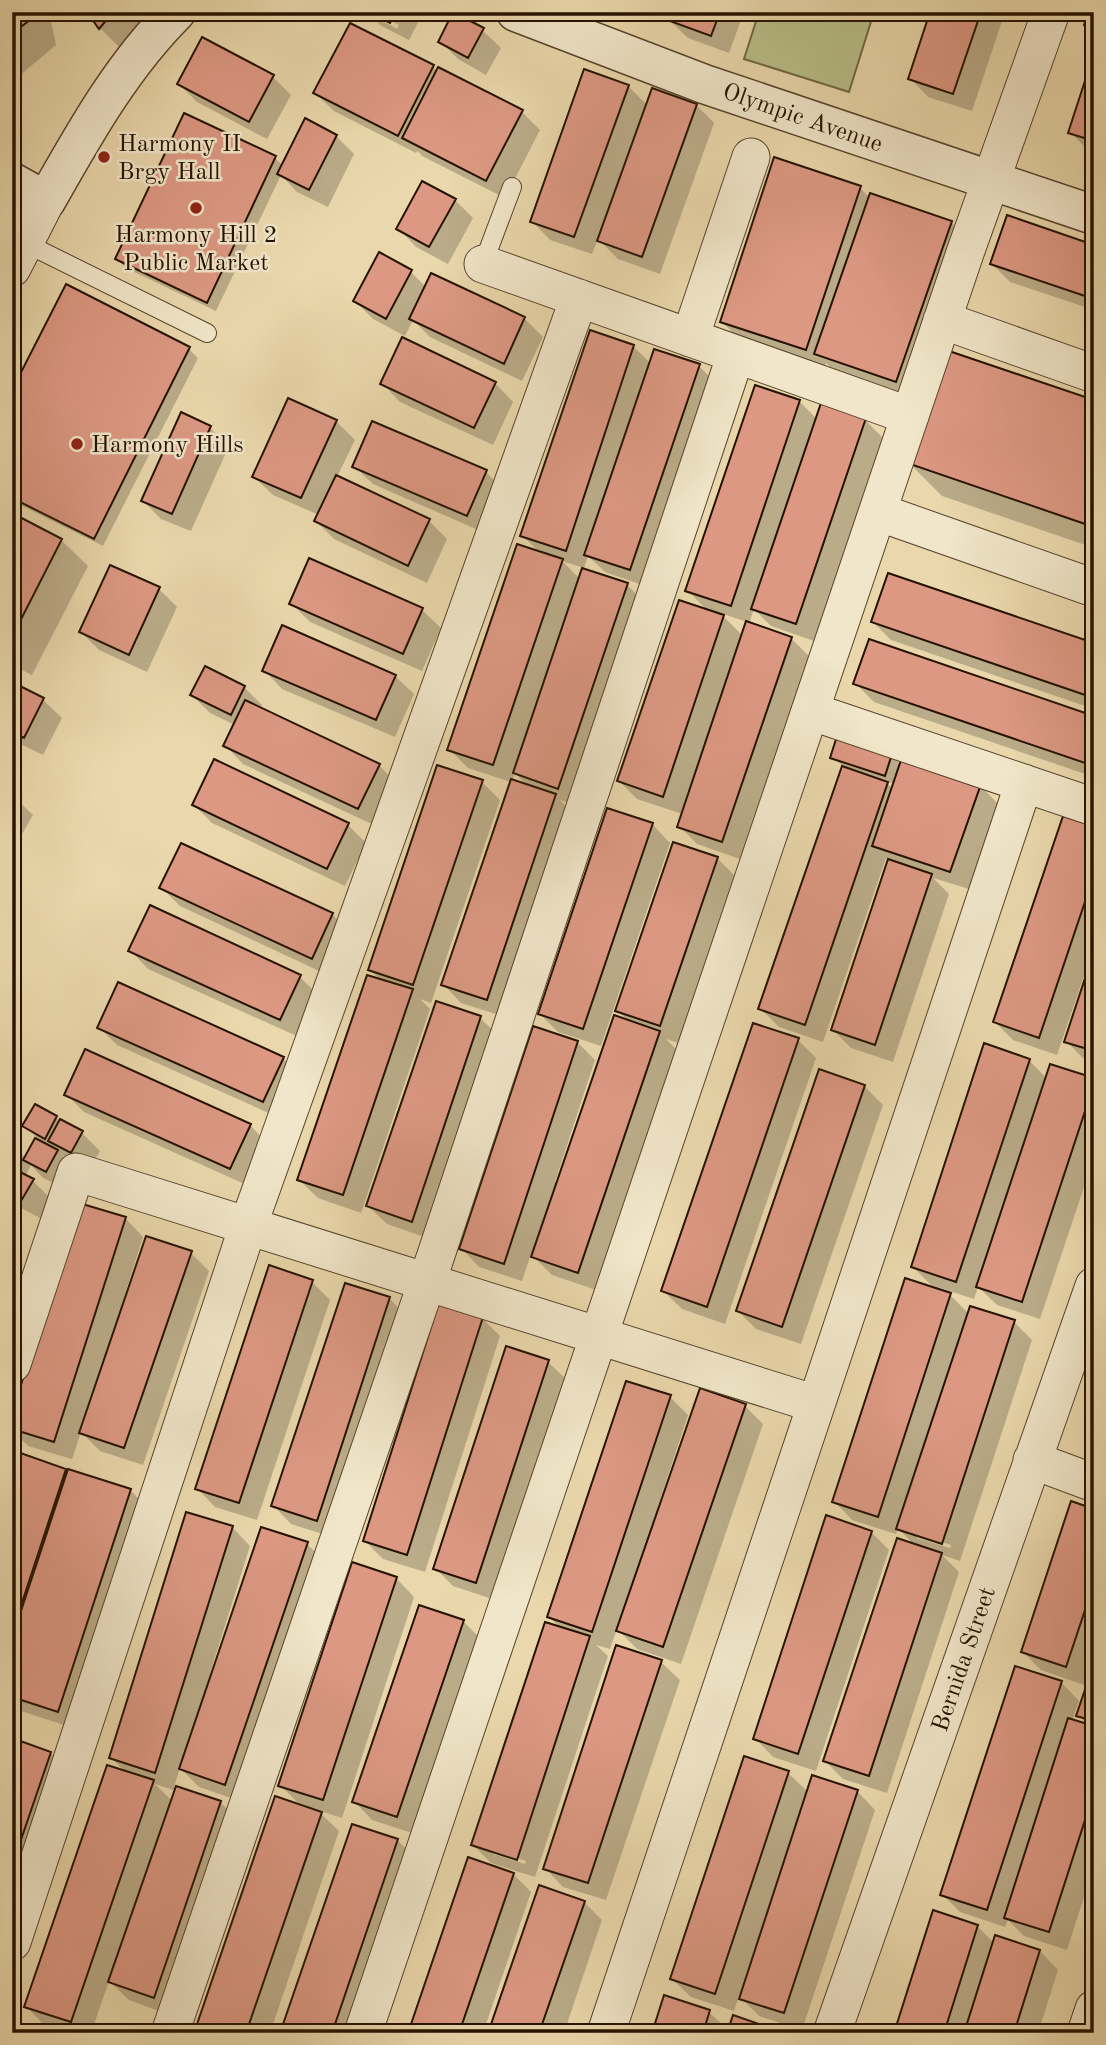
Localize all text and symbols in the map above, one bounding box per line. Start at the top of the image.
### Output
street label: Olympic Avenue [719,80,885,157]
place label: Harmony II Brgy Hall [118,133,241,185]
marker: Harmony II Brgy Hall [96,149,112,165]
marker: Harmony Hill 2 Public Market [188,200,204,216]
place label: Harmony Hill 2 Public Market [115,224,277,276]
place label: Harmony Hills [91,434,244,458]
marker: Harmony Hills [69,436,85,452]
street label: Bernida Street [929,1584,1001,1735]

